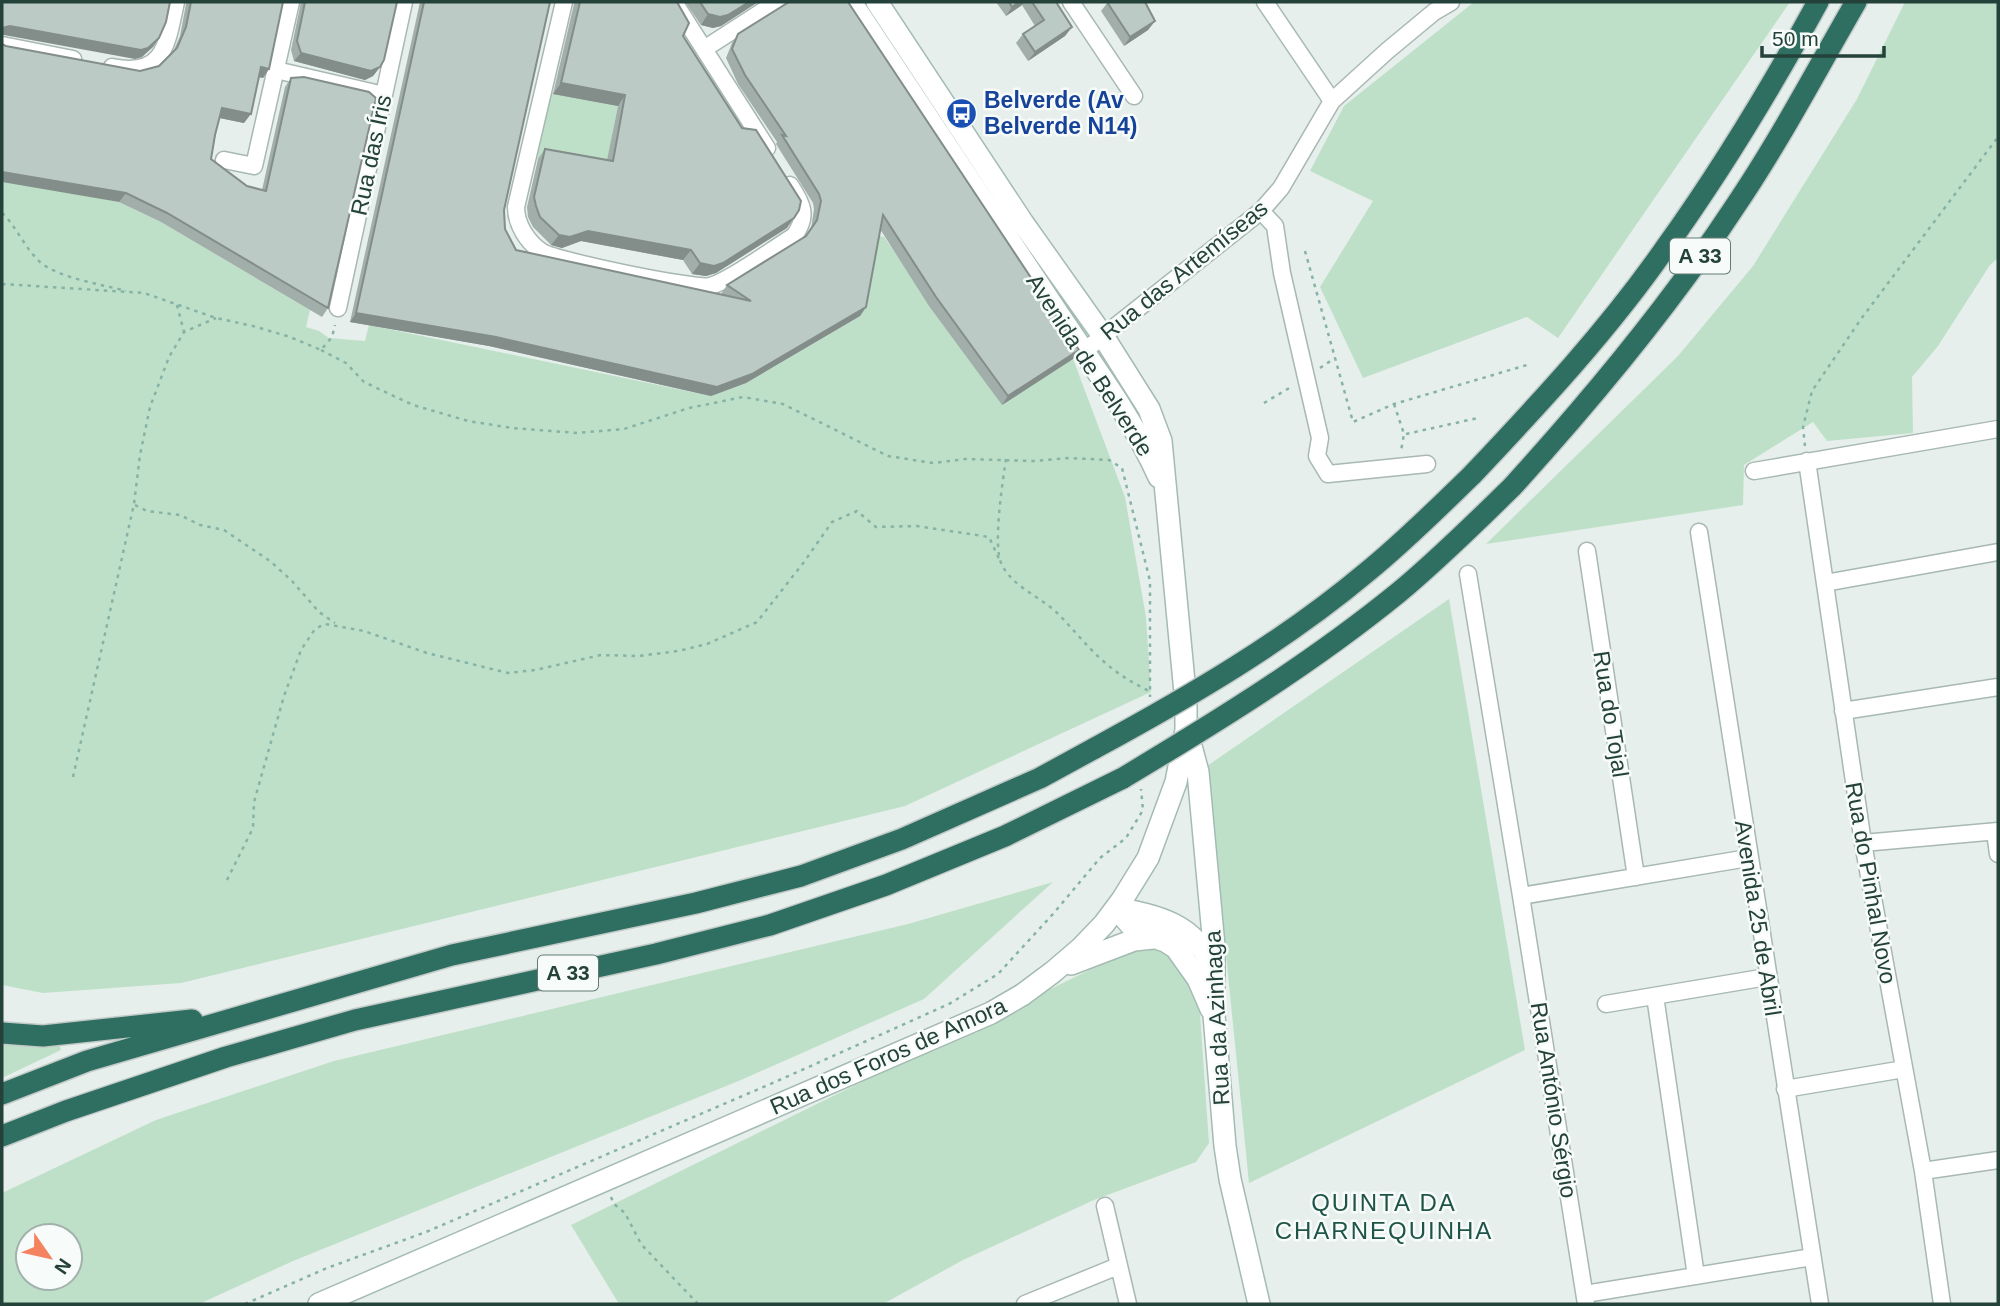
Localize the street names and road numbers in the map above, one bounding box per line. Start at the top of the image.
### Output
street label: Rua das Íris [346,92,396,218]
street label: Rua das Artemíseas [1095,195,1273,345]
road number: A 33 [1670,238,1730,274]
street label: Avenida de Belverde [1021,269,1159,461]
street label: Rua do Tojal [1588,649,1634,779]
street label: Rua do Pinhal Novo [1840,780,1902,986]
street label: Avenida 25 de Abril [1730,818,1786,1018]
street label: Rua da Azinhaga [1199,930,1235,1106]
road number: A 33 [538,956,598,990]
street label: Rua dos Foros de Amora [766,992,1010,1120]
street label: Rua António Sérgio [1526,1000,1582,1200]

